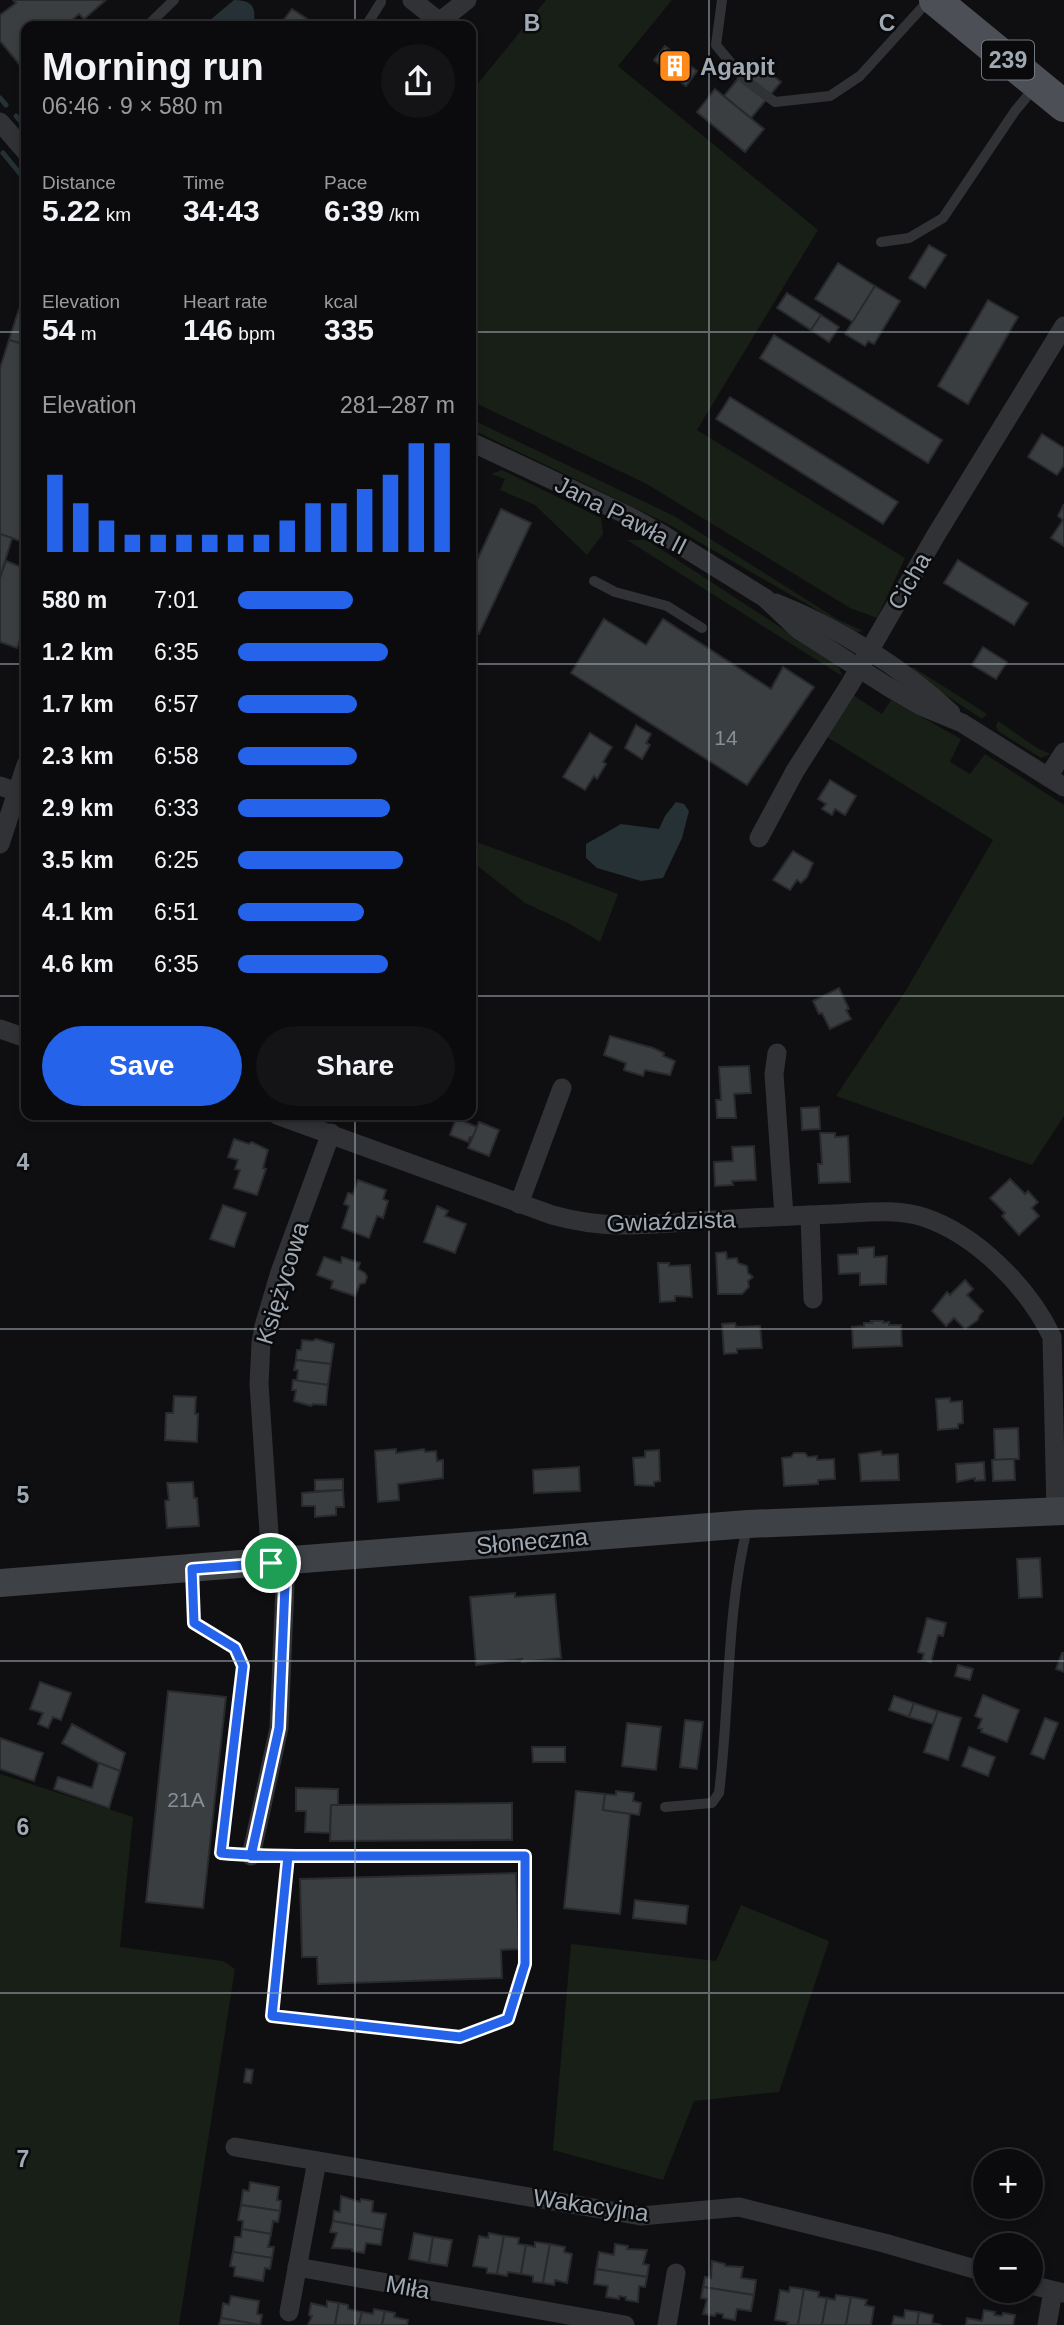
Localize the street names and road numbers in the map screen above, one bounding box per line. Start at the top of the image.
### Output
road number: 239 [982,40,1034,80]
street label: Jana Pawła II [551,470,691,560]
street label: Cicha [882,547,936,614]
street label: Gwiaździsta [606,1205,737,1237]
street label: Księżycowa [251,1218,314,1348]
street label: Słoneczna [475,1523,590,1559]
street label: Wakacyjna [531,2184,651,2227]
street label: Miła [384,2270,433,2304]

